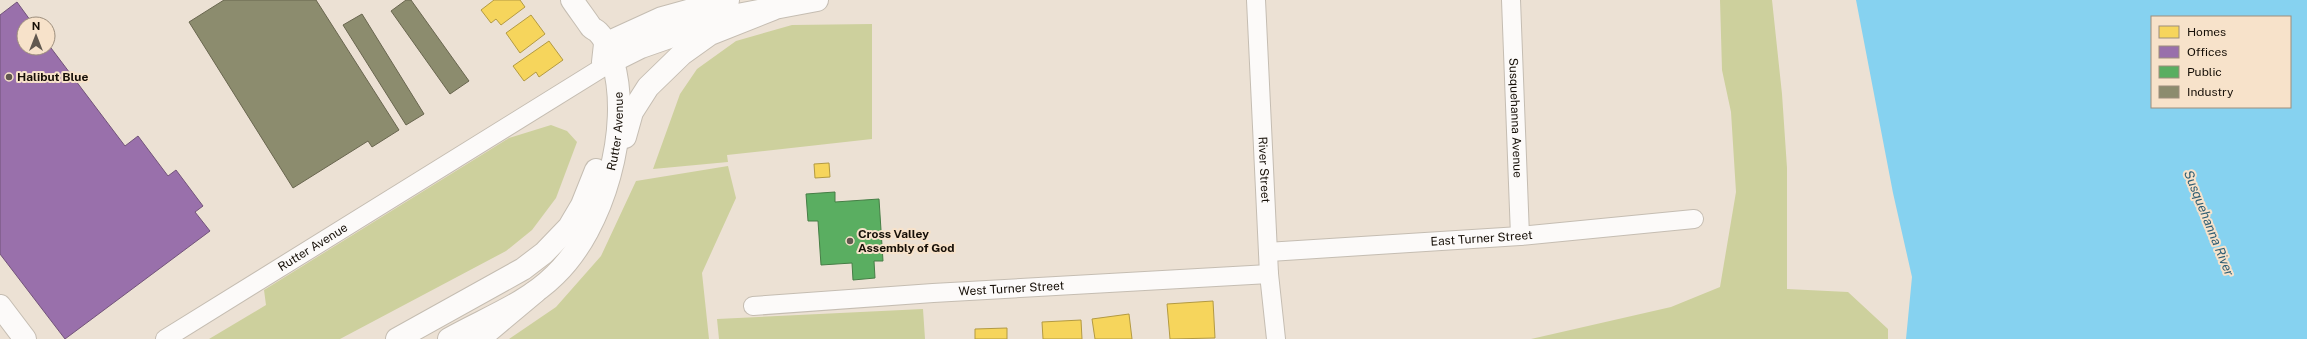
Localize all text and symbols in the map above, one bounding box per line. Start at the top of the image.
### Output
north arrow [16,16,56,56]
legend [2151,16,2291,108]
text: N [32,20,40,32]
text: Homes [2187,25,2226,39]
text: Offices [2187,45,2227,59]
street label: Susquehanna Avenue [1506,58,1525,178]
text: Public [2187,65,2222,79]
place label: Halibut Blue [17,70,88,84]
marker: Halibut Blue [4,72,14,82]
text: Industry [2187,85,2234,99]
street label: Rutter Avenue [604,91,626,172]
street label: River Street [1255,136,1273,204]
water label: Susquehanna River [2181,168,2237,278]
street label: Rutter Avenue [275,220,350,274]
place label: Cross Valley Assembly of God [858,227,955,255]
street label: East Turner Street [1430,228,1534,249]
marker: Cross Valley Assembly of God [845,236,855,246]
street label: West Turner Street [958,279,1065,299]

